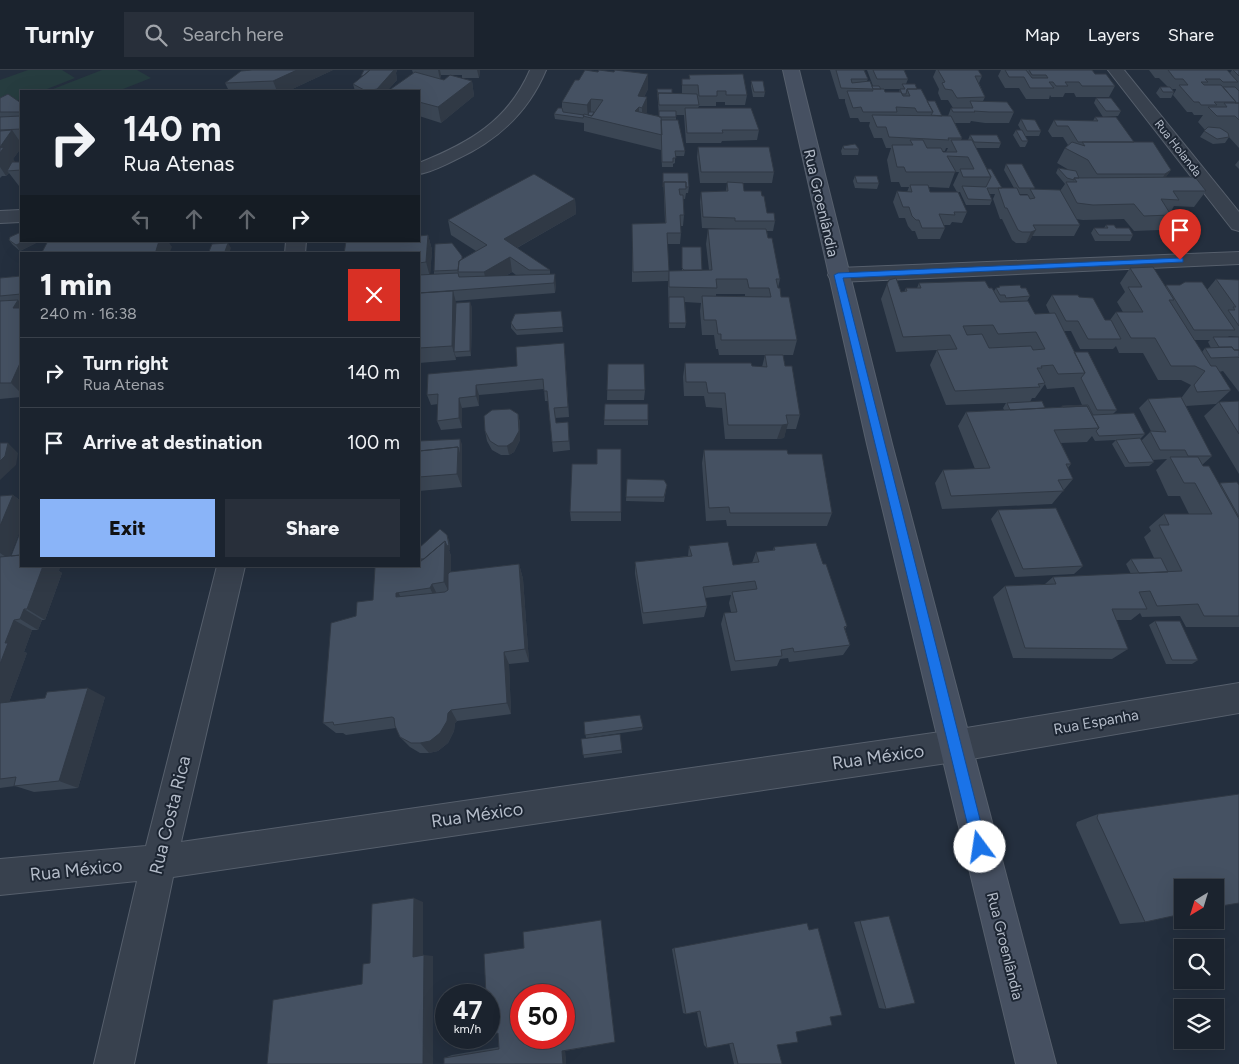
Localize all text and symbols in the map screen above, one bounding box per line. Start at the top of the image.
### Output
search box [124,12,474,57]
text: Turnly [25,20,94,49]
icon: search [142,21,170,49]
text: Search here [182,23,284,46]
text: Map [1025,24,1060,46]
text: Layers [1088,24,1140,46]
text: Share [1168,24,1214,46]
text: 140 m [123,108,221,150]
icon: right [40,110,105,175]
street label: Rua Holanda [1152,117,1204,179]
street label: Rua Groenlândia [800,147,842,259]
text: Rua Atenas [123,150,235,177]
icon: left [127,205,155,233]
icon: ahead [180,205,208,233]
icon: ahead [233,205,261,233]
icon: right [286,205,314,233]
pin [1159,209,1201,260]
icon: arrive [1166,216,1194,244]
text: 1 min [40,266,112,303]
button: close [348,269,400,321]
text: 240 m · 16:38 [40,304,137,323]
text: Turn right [83,352,169,375]
icon: right [40,359,68,387]
text: 140 m [347,361,400,384]
text: Rua Atenas [83,375,164,394]
icon: arrive [40,429,68,457]
text: Arrive at destination [83,431,262,454]
text: 100 m [347,431,400,454]
button: Exit [40,499,215,557]
button: Share [225,499,400,557]
street label: Rua Espanha [1052,706,1140,738]
street label: Rua México [831,740,925,774]
street label: Rua Costa Rica [145,753,195,877]
street label: Rua México [430,798,524,832]
position arrow [953,820,1005,872]
street label: Rua México [29,854,123,886]
north arrow [1174,879,1224,929]
map controls [1174,879,1224,1049]
street label: Rua Groenlândia [983,890,1027,1002]
button: search [1174,939,1224,989]
speed limit sign: 50 [510,984,575,1049]
text: 47 [453,995,482,1025]
button: layers [1174,999,1224,1049]
text: km/h [454,1022,481,1036]

